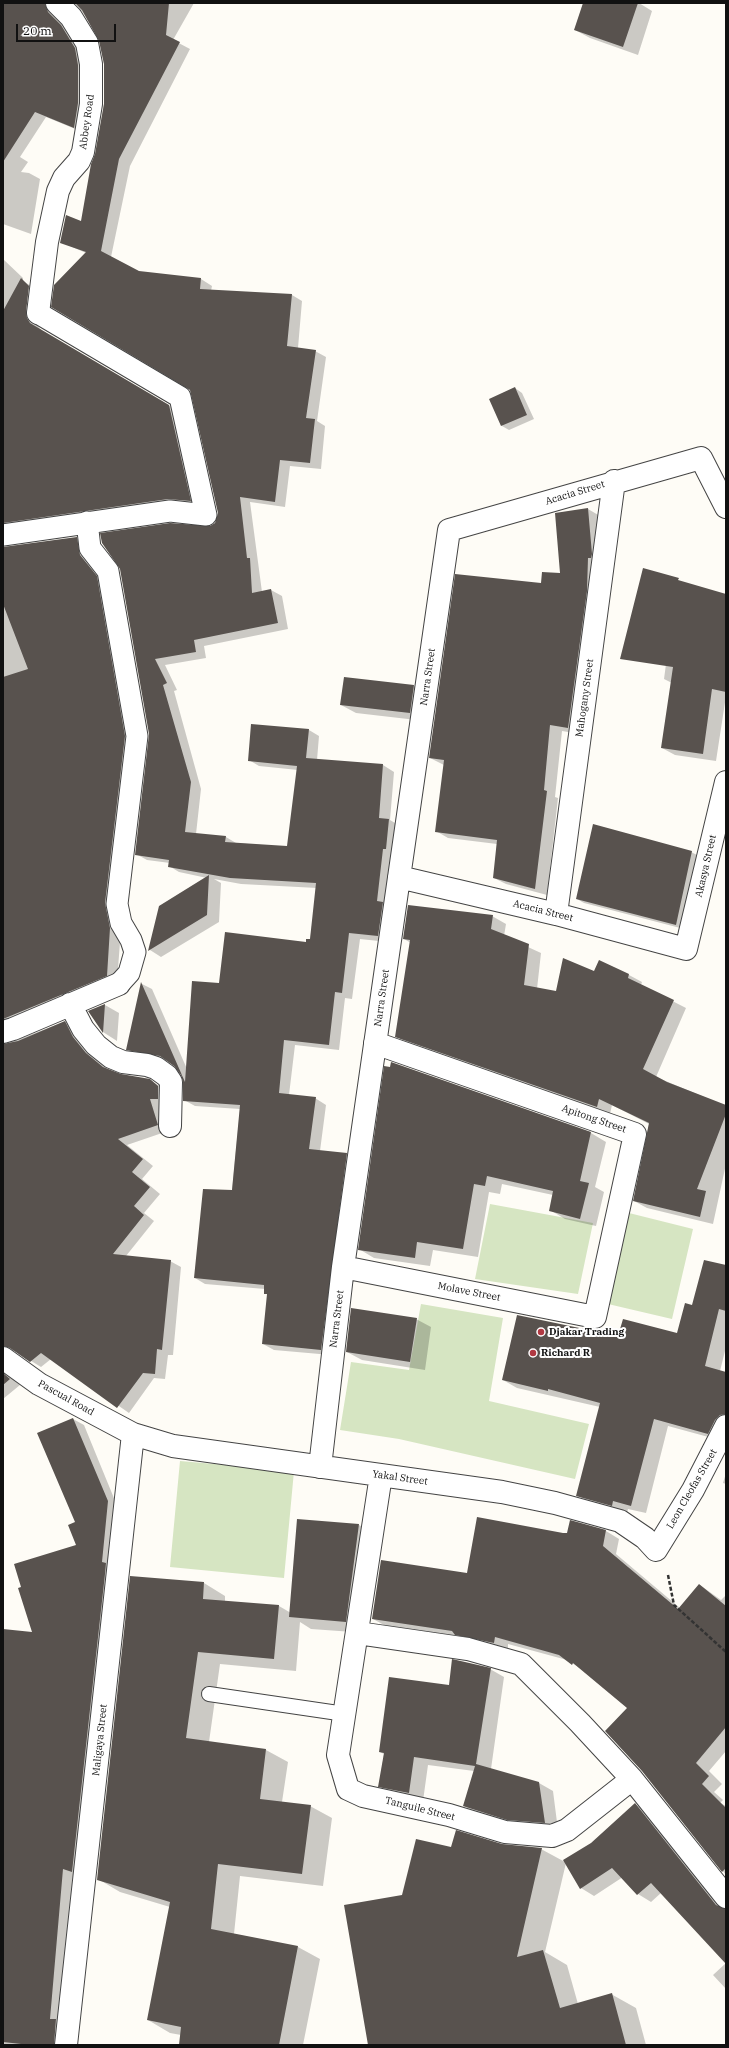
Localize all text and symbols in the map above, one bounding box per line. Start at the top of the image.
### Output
scale bar [18,16,118,42]
text: 20 m [23,23,52,38]
street label: Abbey Road [77,94,97,150]
street label: Acacia Street [544,478,606,508]
street label: Narra Street [418,647,438,707]
street label: Mahogany Street [574,658,596,738]
street label: Akasya Street [693,833,719,899]
street label: Acacia Street [512,898,574,924]
street label: Narra Street [372,968,392,1028]
street label: Apitong Street [560,1102,628,1136]
street label: Molave Street [437,1280,501,1304]
street label: Narra Street [328,1290,346,1348]
place label: Djakar Trading [549,1326,624,1338]
marker: Djakar Trading [536,1327,546,1337]
place label: Richard R [541,1347,590,1359]
marker: Richard R [528,1348,538,1358]
street label: Pascual Road [36,1378,96,1418]
street label: Leon Cleofas Street [664,1447,720,1531]
street label: Yakal Street [372,1468,428,1488]
street label: Maligaya Street [90,1703,110,1777]
street label: Tanguile Street [384,1795,456,1823]

